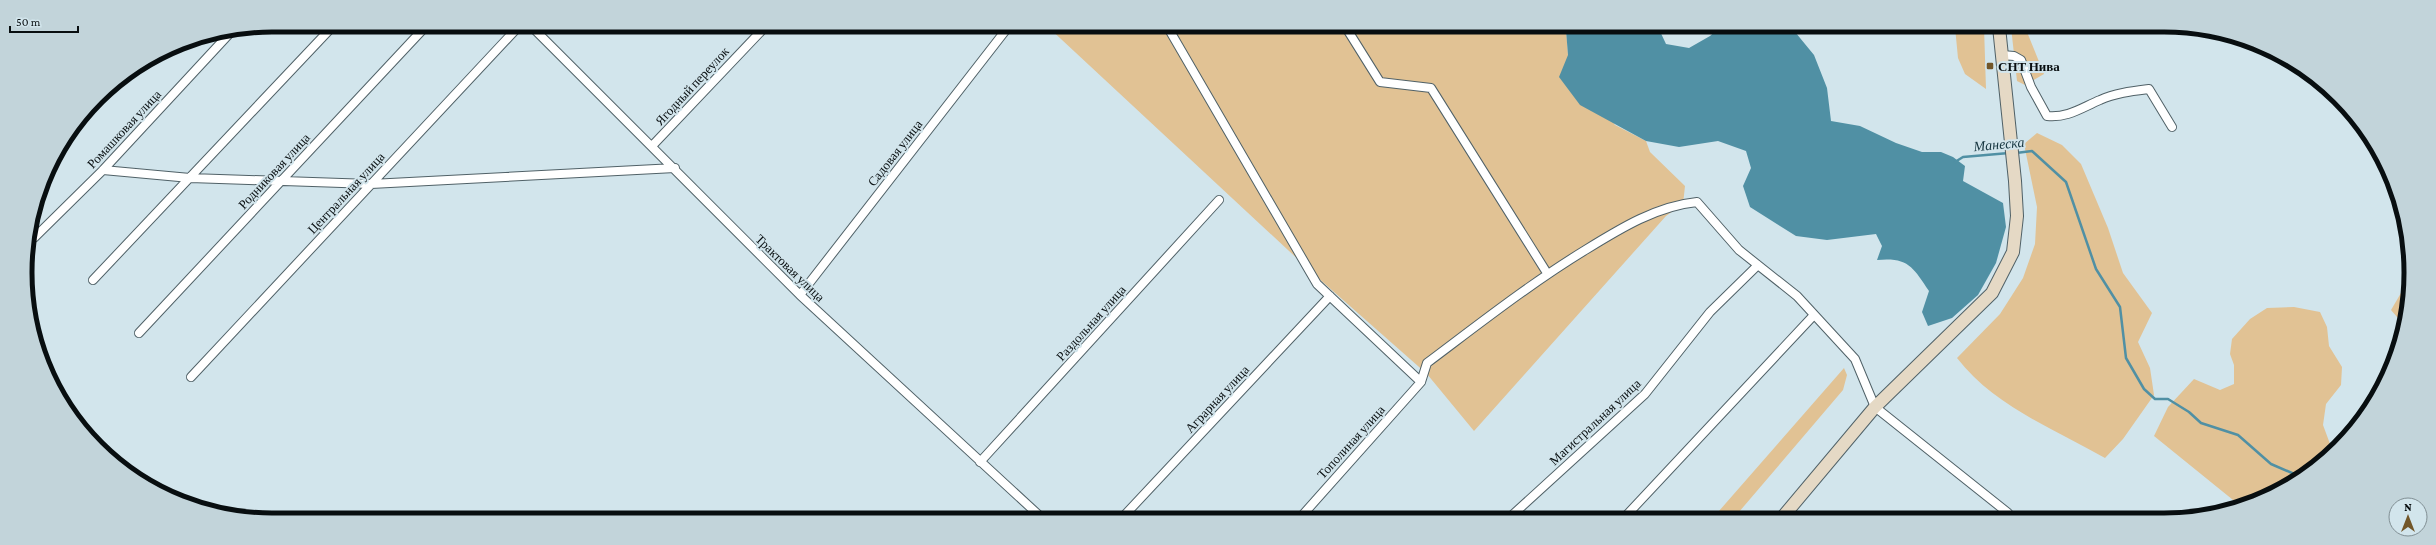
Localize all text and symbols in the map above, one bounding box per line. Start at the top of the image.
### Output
scale bar [10,8,78,34]
text: 50 m [16,15,41,29]
street label: Ягодный переулок [652,43,733,128]
place label: СНТ Нива [1998,59,2060,74]
marker: СНТ Нива [1985,61,1995,71]
street label: Ромашковая улица [84,87,164,171]
street label: Садовая улица [865,117,926,189]
street label: Родниковая улица [235,130,313,212]
water label: Манеска [1972,134,2025,154]
street label: Центральная улица [304,149,388,237]
street label: Трактовая улица [752,231,828,305]
street label: Раздольная улица [1053,282,1129,364]
street label: Аграрная улица [1182,362,1252,436]
street label: Магистральная улица [1546,376,1644,468]
street label: Тополиная улица [1314,402,1388,482]
north arrow [2388,497,2428,537]
text: N [2404,501,2412,513]

